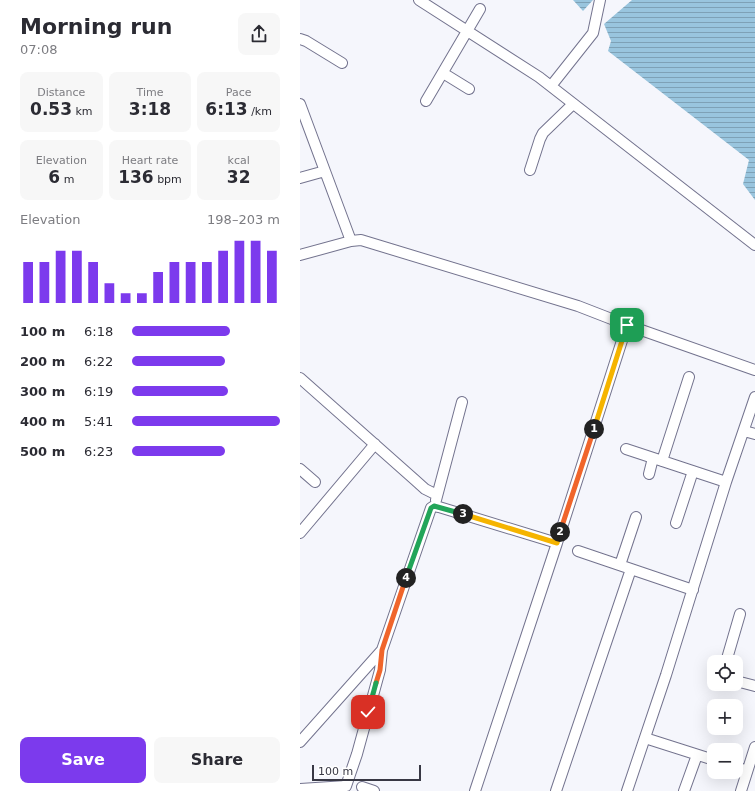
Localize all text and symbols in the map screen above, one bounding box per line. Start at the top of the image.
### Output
button: share [238,13,280,55]
text: Morning run [20,14,172,39]
text: 07:08 [20,42,57,57]
text: Distance [37,86,85,99]
text: Time [137,86,163,99]
text: Pace [226,86,252,99]
text: 0.53 [30,99,72,119]
text: 3:18 [129,99,171,119]
text: 6:13 [205,99,248,119]
text: km [72,105,93,118]
text: /km [248,105,272,118]
text: Elevation [36,154,87,167]
text: Heart rate [122,154,178,167]
text: kcal [228,154,250,167]
text: 6 [48,167,60,187]
text: 136 [118,167,154,187]
text: 32 [227,167,250,187]
text: m [60,173,74,186]
text: bpm [154,173,182,186]
text: Elevation [20,212,80,227]
text: 198–203 m [207,212,280,227]
pin [610,308,644,342]
icon: arrive [616,314,638,336]
text: 100 m [20,324,65,339]
text: 6:18 [84,324,113,339]
text: 200 m [20,354,65,369]
text: 6:22 [84,354,113,369]
text: 300 m [20,384,65,399]
text: 6:19 [84,384,113,399]
text: 400 m [20,414,65,429]
text: 5:41 [84,414,113,429]
pin: 1 [584,419,604,439]
text: 1 [590,422,598,435]
text: 500 m [20,444,65,459]
text: 6:23 [84,444,113,459]
pin: 3 [453,504,473,524]
text: 3 [459,507,467,520]
pin: 2 [550,522,570,542]
text: 2 [556,525,564,538]
pin: 4 [396,568,416,588]
text: 4 [402,571,410,584]
map controls [707,655,743,779]
button: locate [707,655,743,691]
pin [351,695,385,729]
button: + [707,699,743,735]
icon: check [357,701,379,723]
button: Save [20,737,146,783]
button: Share [154,737,280,783]
button: − [707,743,743,779]
scale bar [312,763,421,782]
text: 100 m [318,765,353,778]

